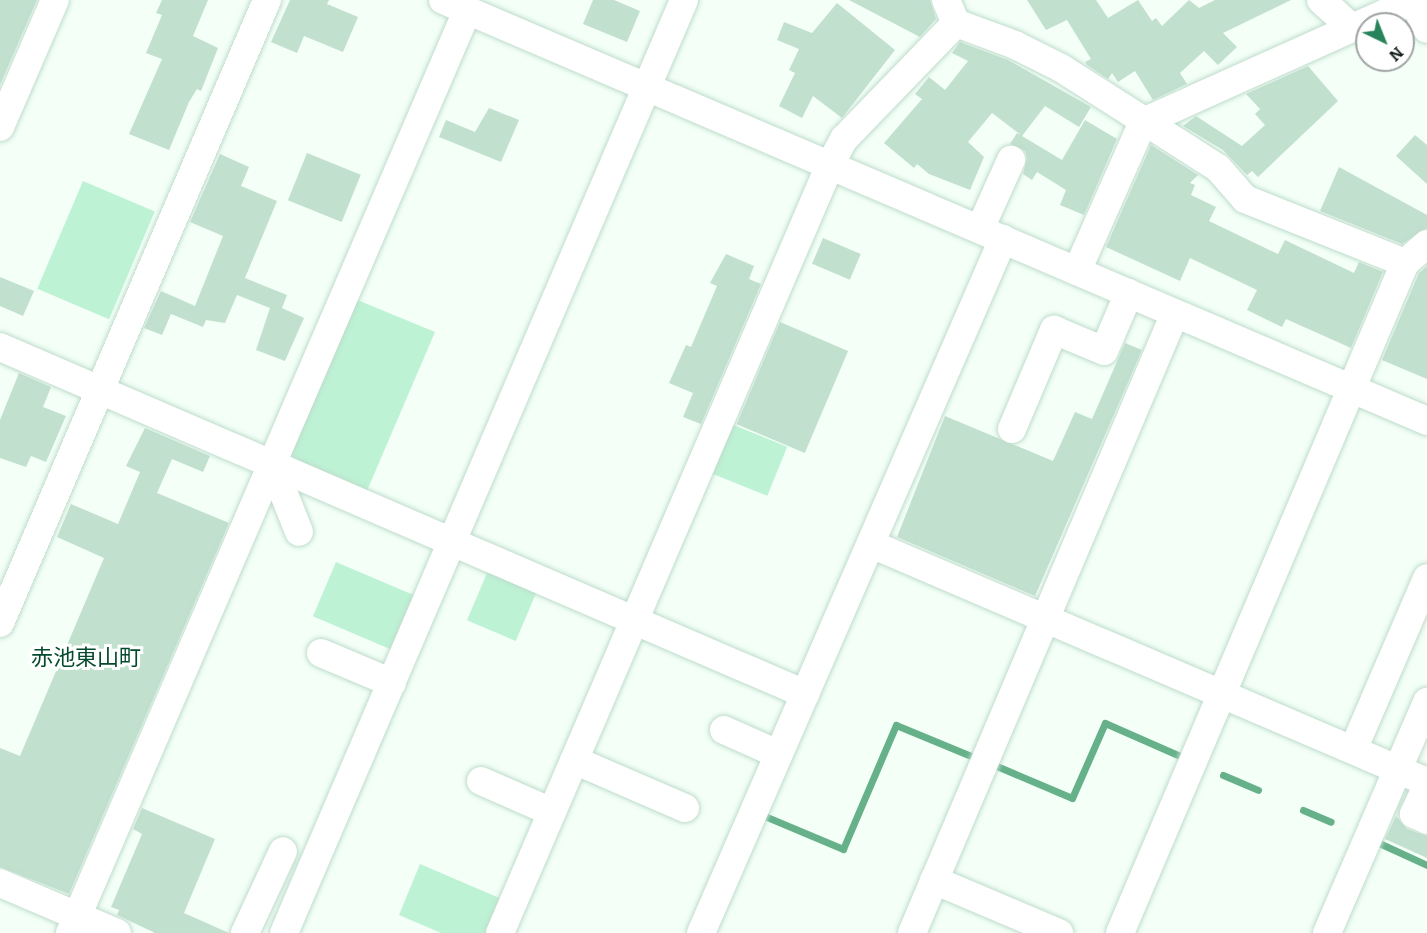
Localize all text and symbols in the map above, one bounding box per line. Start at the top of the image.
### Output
north arrow [1355,12,1415,72]
text: N [1385,43,1407,65]
district label: 赤池東山町 [31,645,141,671]

